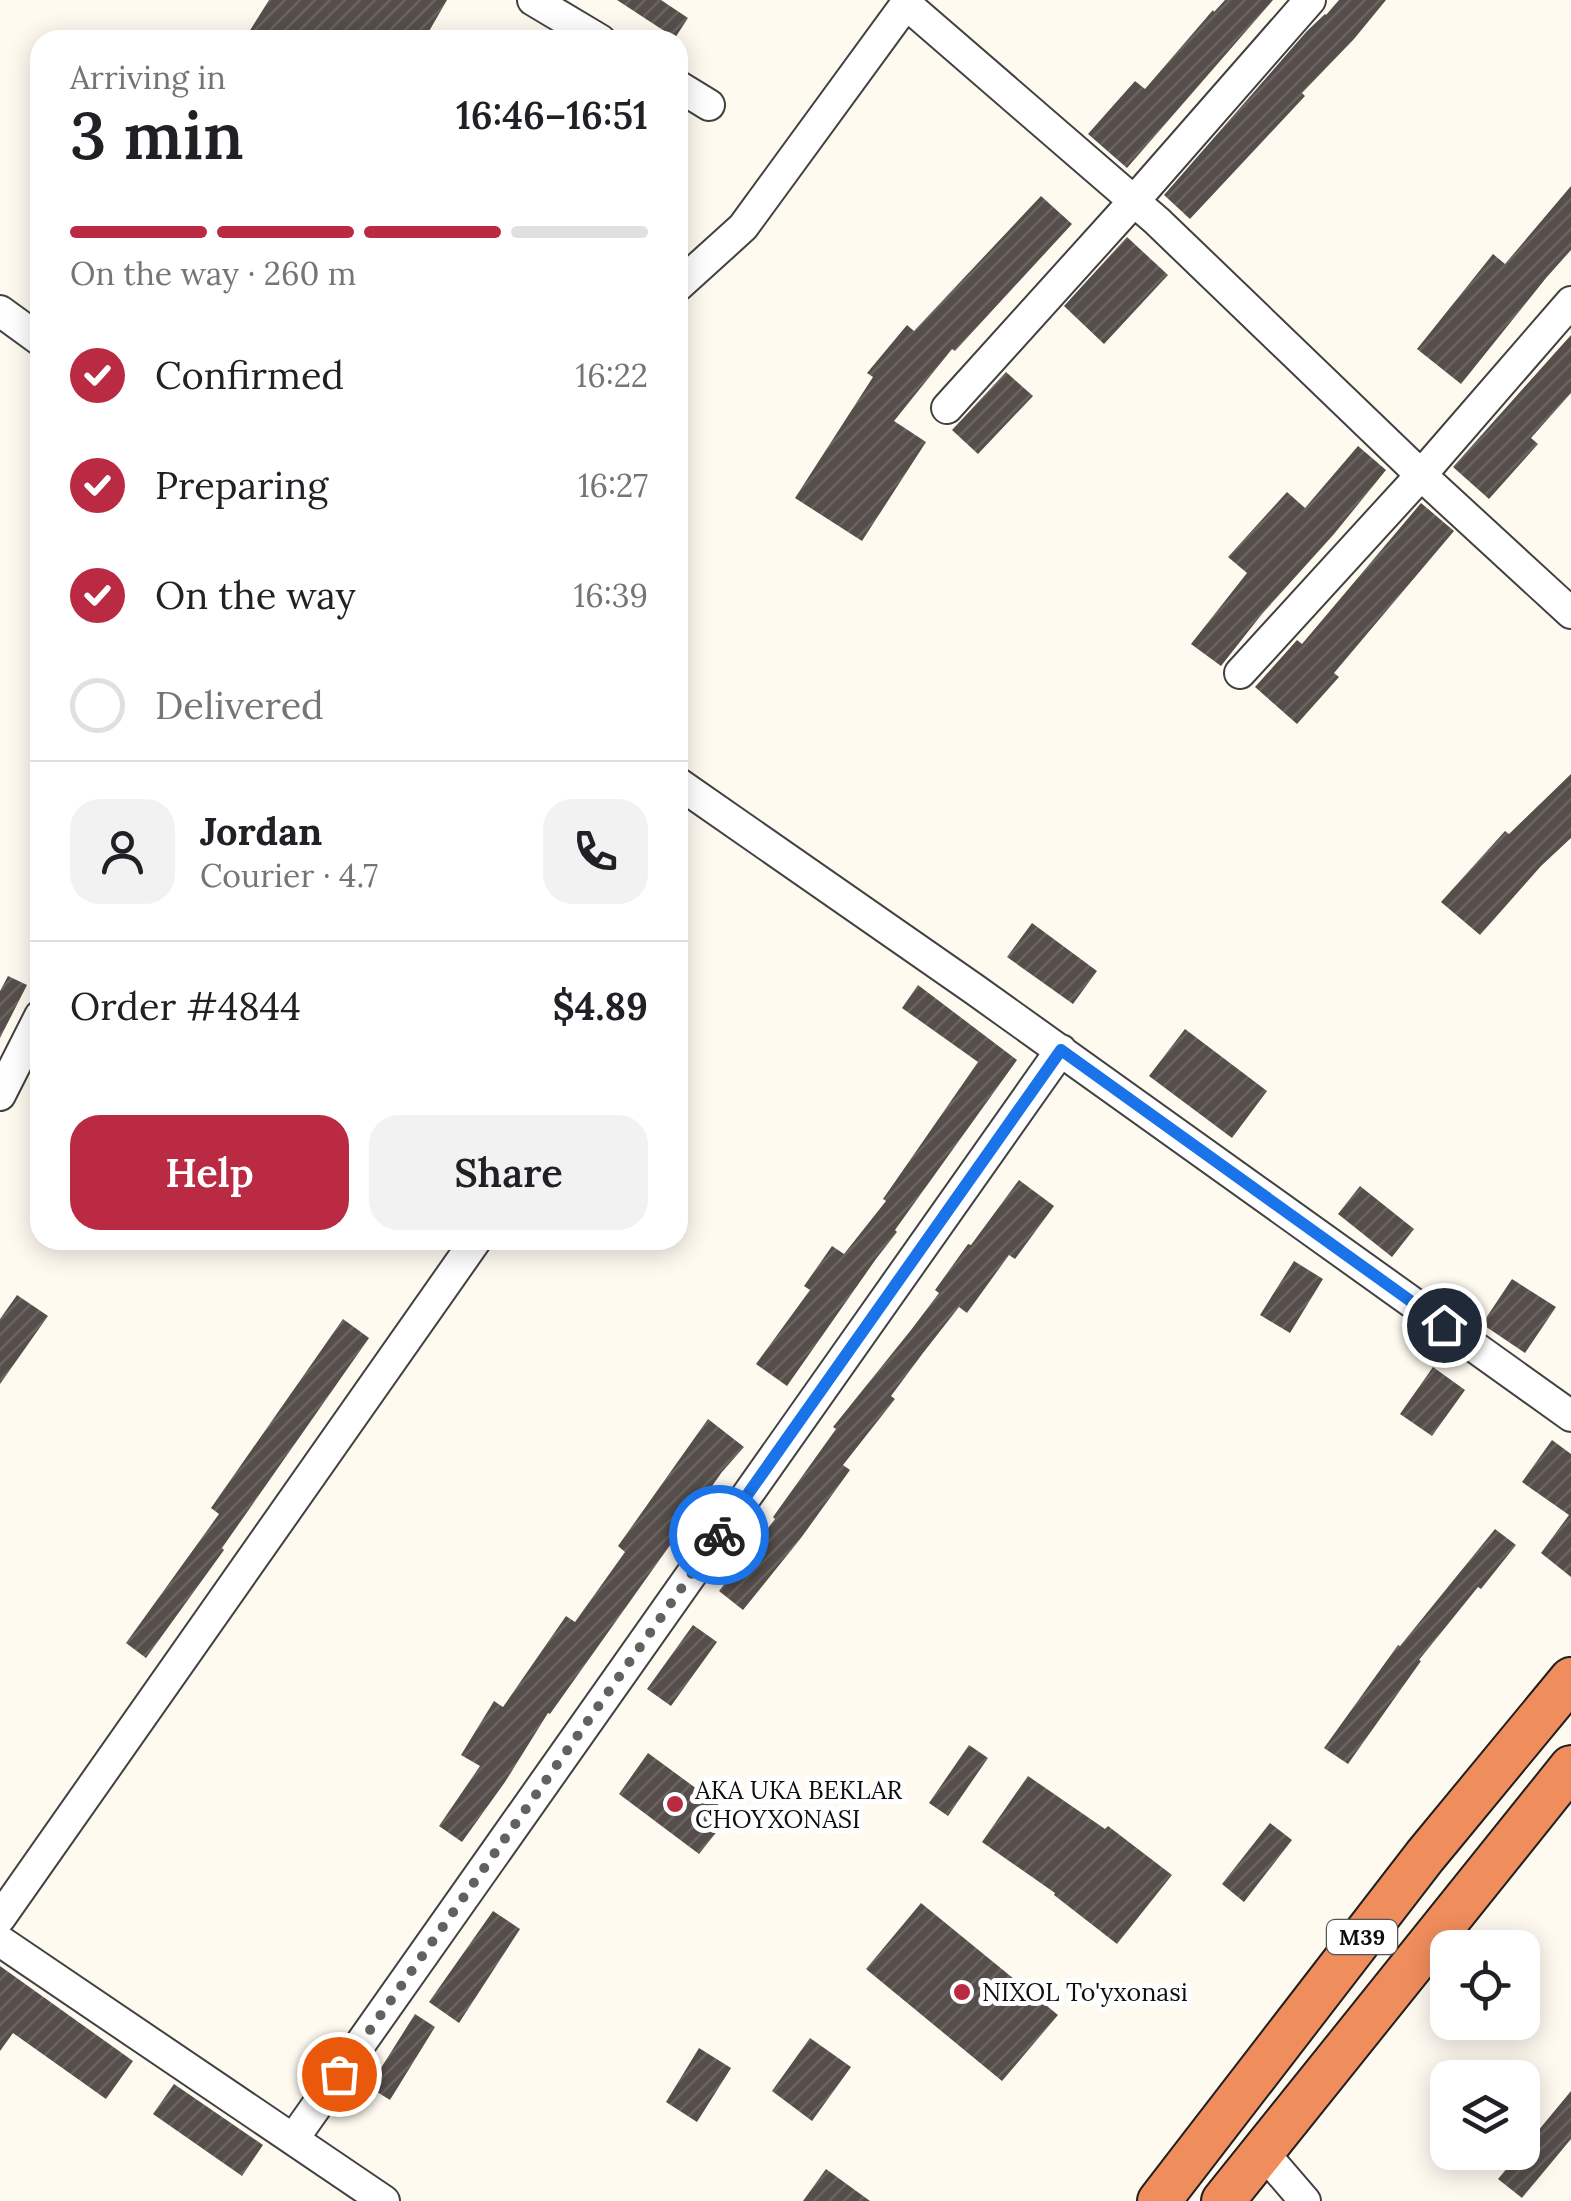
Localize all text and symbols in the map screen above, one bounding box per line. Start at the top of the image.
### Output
text: Arriving in [70,57,226,98]
text: 16:46–16:51 [456,91,648,139]
text: 3 min [70,94,244,177]
text: On the way · 260 m [70,253,356,294]
icon: check [70,348,125,403]
text: Confirmed [155,351,344,399]
text: 16:22 [575,355,648,396]
icon: check [70,458,125,513]
text: Preparing [155,461,328,509]
text: 16:27 [578,465,648,506]
icon: check [70,568,125,623]
text: On the way [155,571,356,619]
text: 16:39 [574,575,648,616]
text: Delivered [155,681,324,729]
button: person [70,799,175,904]
button: phone [543,799,648,904]
text: Jordan [200,807,322,855]
text: Courier · 4.7 [200,855,378,896]
text: Order #4844 [70,982,301,1030]
text: $4.89 [552,982,648,1030]
button: Help [70,1115,349,1230]
button: Share [369,1115,648,1230]
pin [1402,1283,1487,1368]
icon: home [1417,1298,1472,1353]
courier [669,1485,769,1585]
icon: bike [692,1508,747,1563]
place label: AKA UKA BEKLAR CHOYXONASI [694,1774,903,1835]
marker: AKA UKA BEKLAR CHOYXONASI [664,1793,686,1815]
road number: M39 [1327,1920,1397,1954]
map controls [1430,1930,1540,2170]
button: locate [1430,1930,1540,2040]
place label: NIXOL To'yxonasi [982,1976,1188,2008]
marker: NIXOL To'yxonasi [951,1981,973,2003]
pin [297,2032,382,2117]
icon: bag [312,2047,367,2102]
button: layers [1430,2060,1540,2170]

